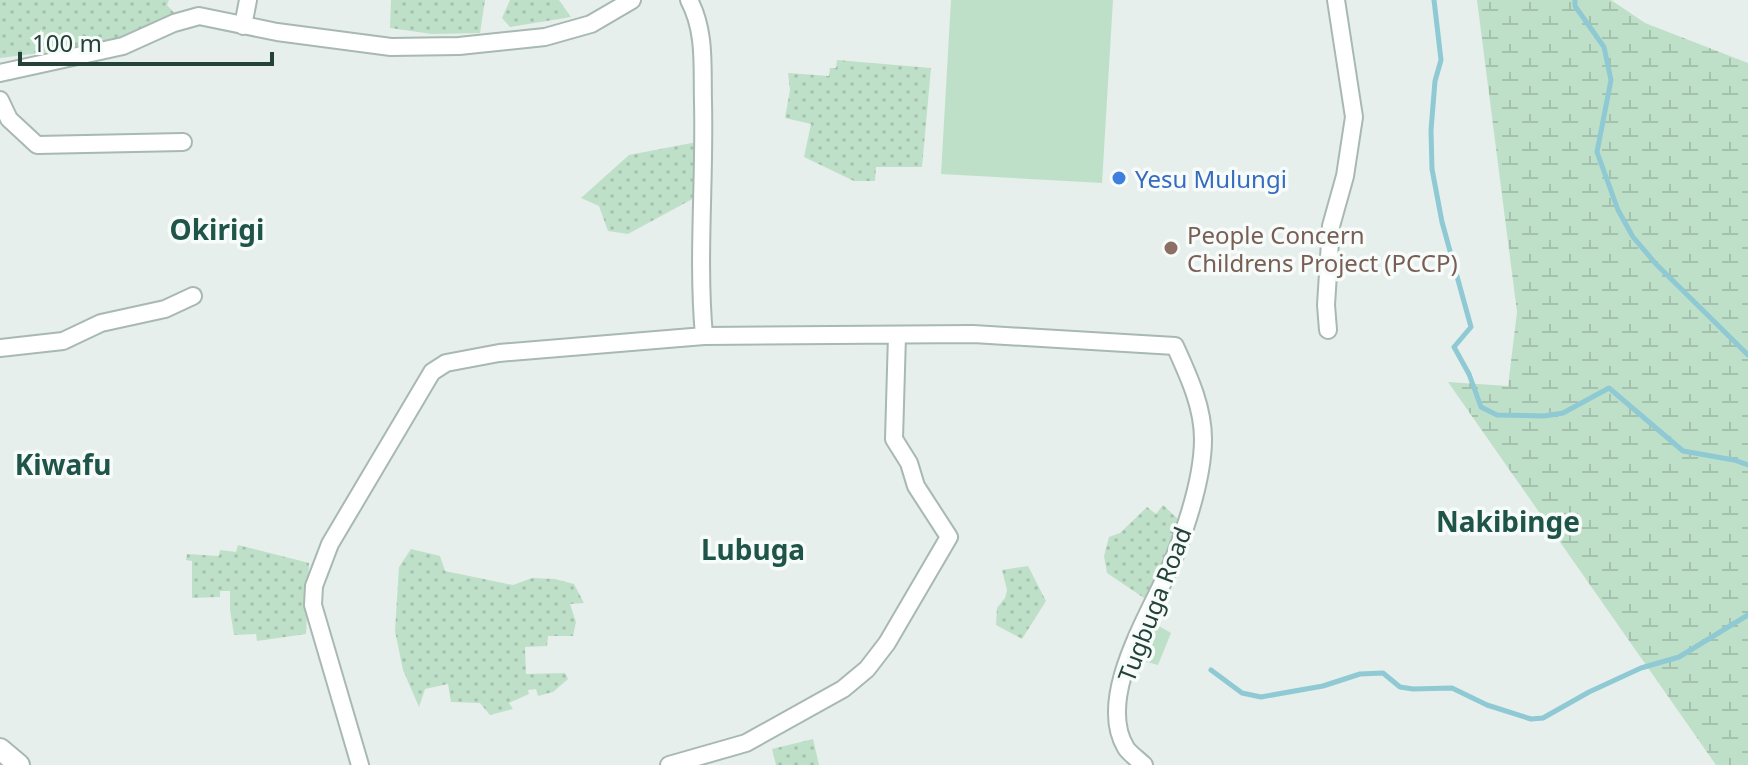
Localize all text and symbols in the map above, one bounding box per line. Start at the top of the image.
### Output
scale bar [20,16,272,66]
text: 100 m [32,26,102,59]
place label: Yesu Mulungi [1135,162,1287,195]
marker: Yesu Mulungi [1110,169,1128,187]
district label: Okirigi [170,210,264,248]
place label: People Concern Childrens Project (PCCP) [1187,218,1458,279]
marker: People Concern Childrens Project (PCCP) [1162,239,1180,257]
district label: Kiwafu [15,445,111,483]
district label: Nakibinge [1436,502,1580,540]
street label: Tugbuga Road [1109,522,1199,686]
district label: Lubuga [701,530,805,568]

